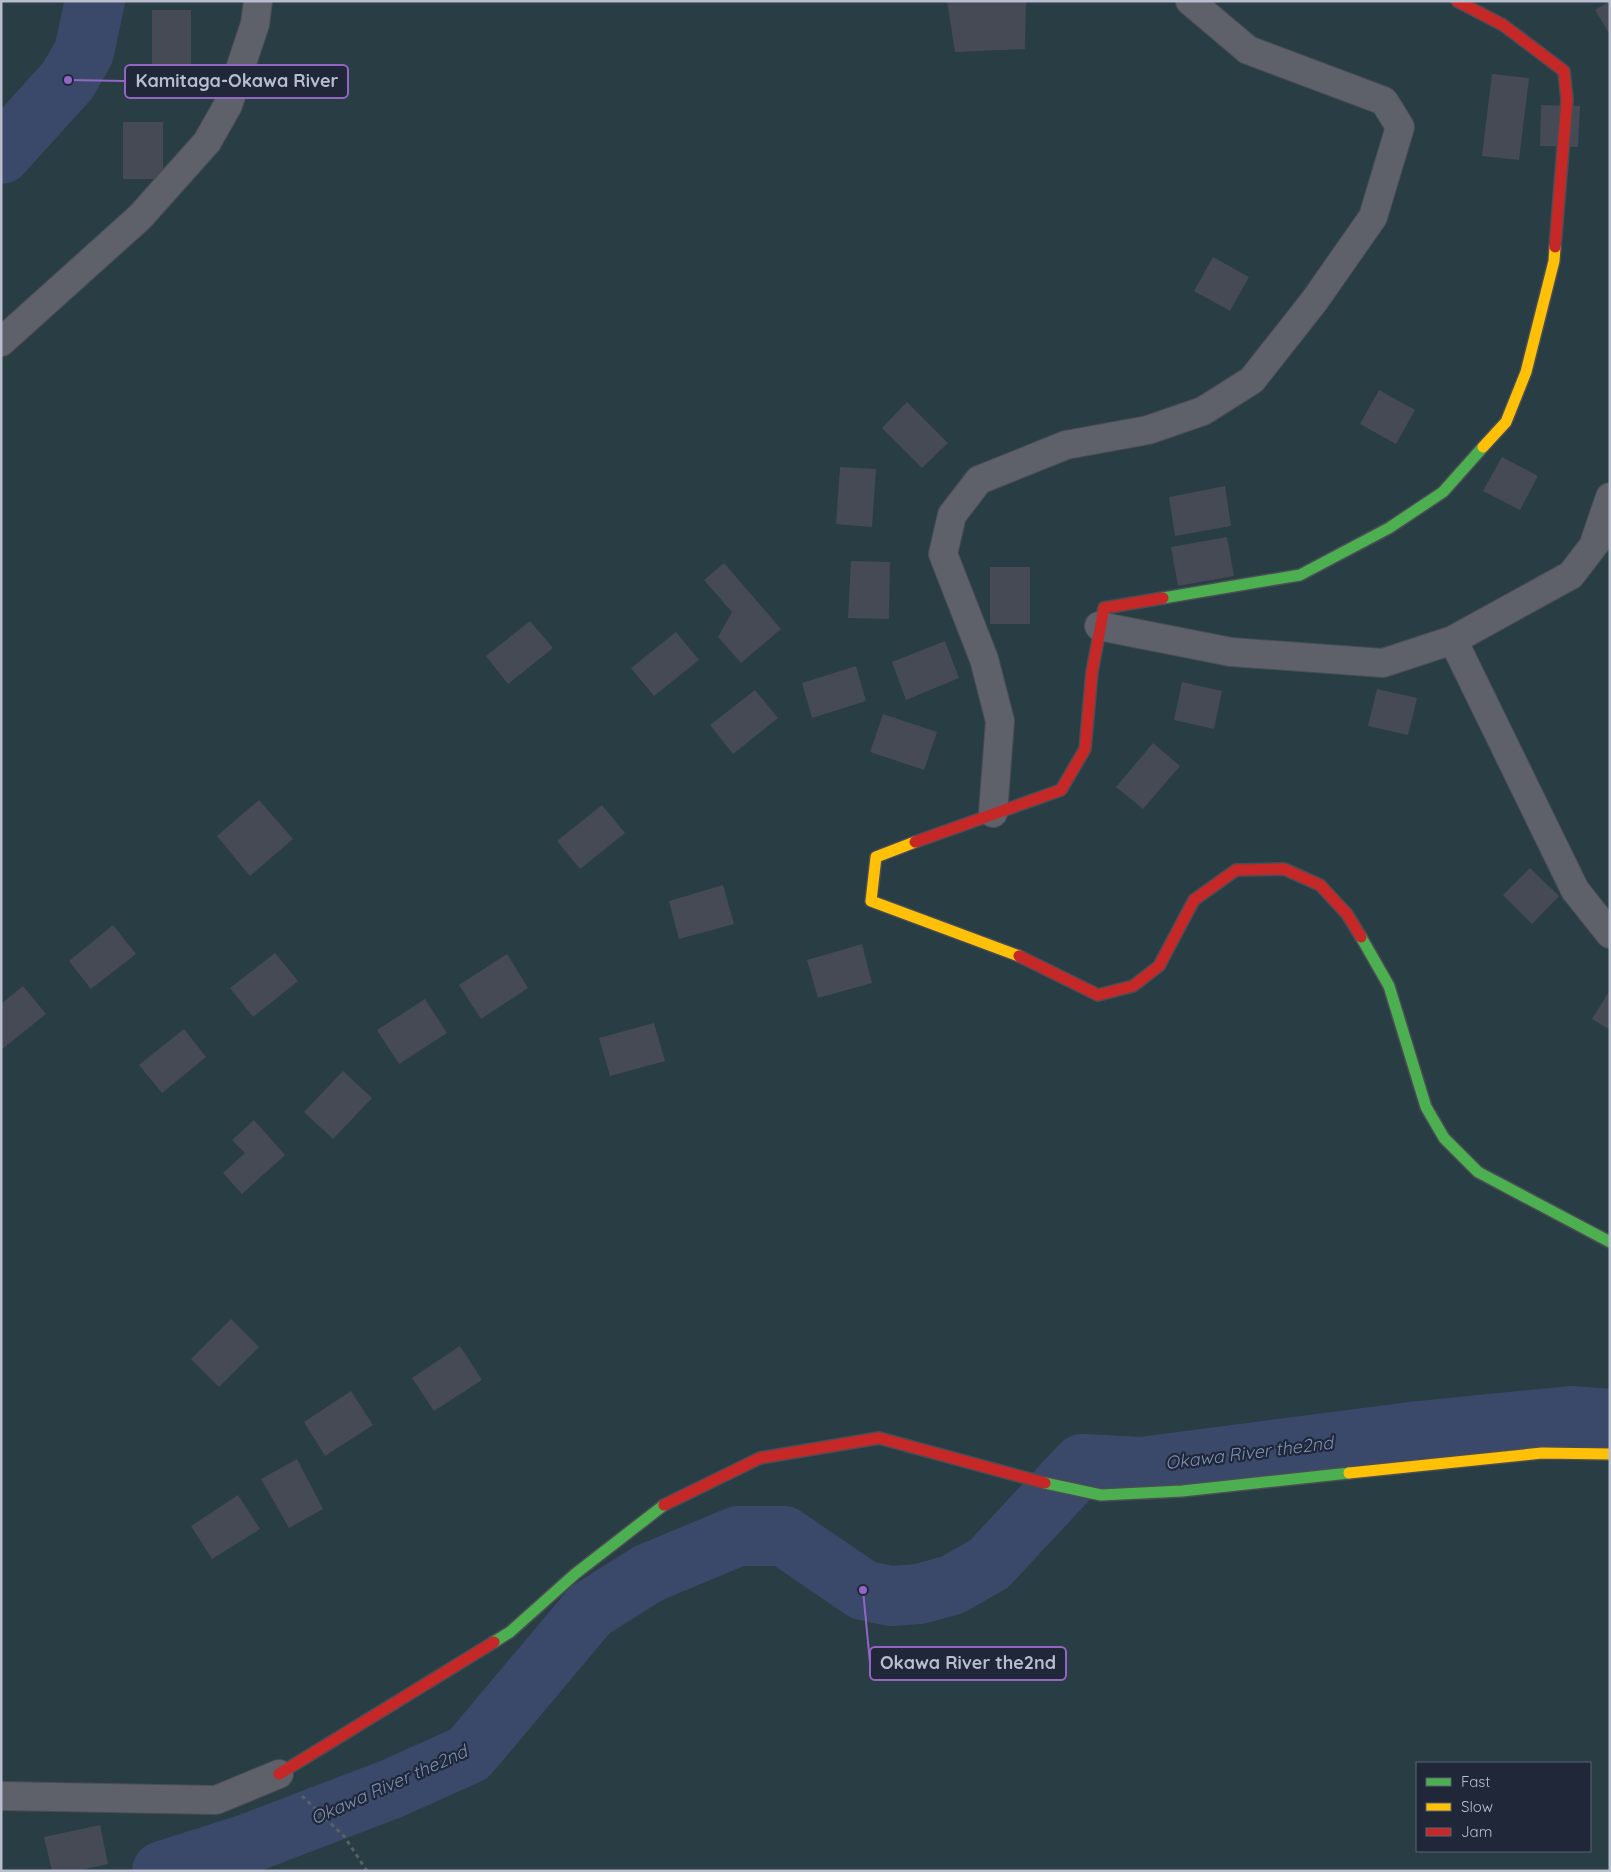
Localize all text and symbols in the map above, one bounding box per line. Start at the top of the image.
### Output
callout: Kamitaga-Okawa River [125,65,348,98]
text: Kamitaga-Okawa River [136,69,339,92]
water label: Okawa River the2nd [1164,1431,1336,1474]
callout: Okawa River the2nd [870,1647,1066,1680]
text: Okawa River the2nd [880,1651,1056,1674]
water label: Okawa River the2nd [307,1739,472,1829]
legend [1416,1762,1591,1852]
text: Fast [1461,1772,1490,1791]
text: Slow [1461,1797,1493,1816]
text: Jam [1461,1822,1492,1841]

